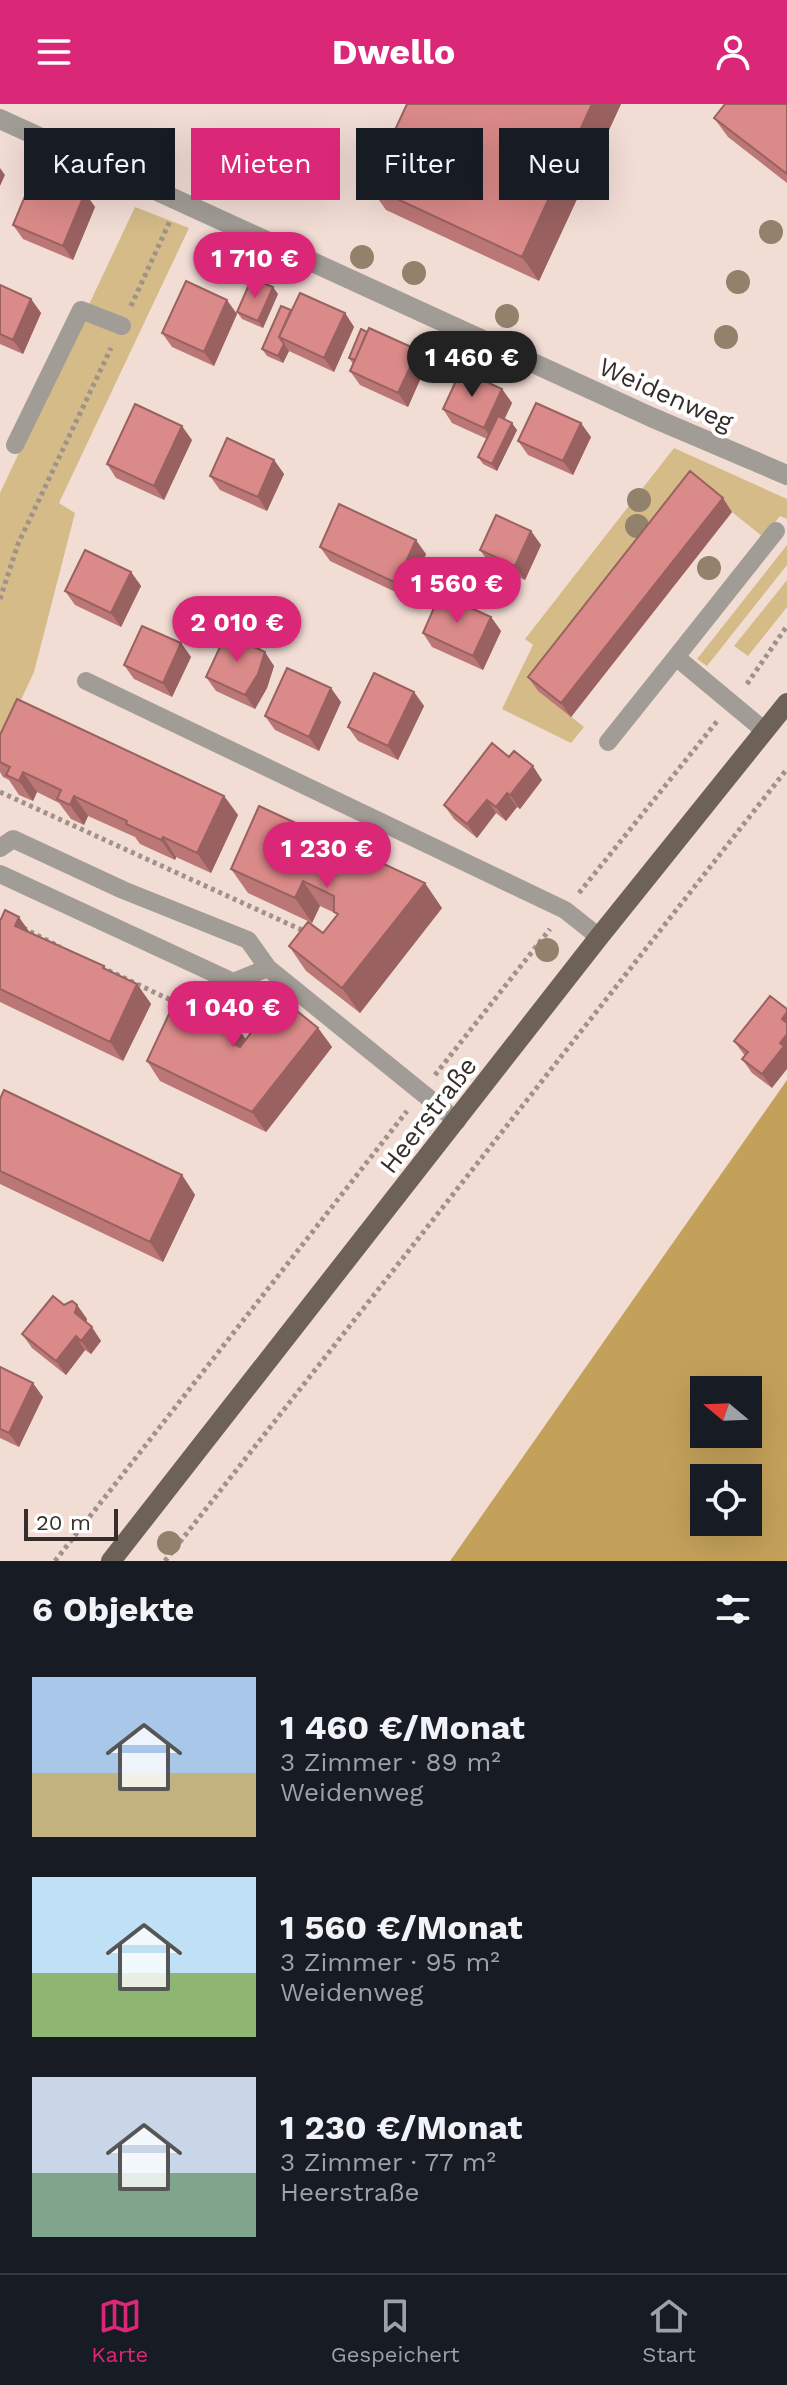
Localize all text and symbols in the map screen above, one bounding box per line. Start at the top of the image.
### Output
icon: menu [32,30,76,74]
icon: person [711,30,755,74]
text: Dwello [332,31,455,73]
chip: Kaufen [24,128,175,200]
chip: Mieten [191,128,340,200]
chip: Filter [356,128,483,200]
chip: Neu [499,128,609,200]
pin: 1 710 € [181,232,329,300]
text: 1 710 € [211,243,299,273]
pin: 1 460 € [398,331,546,399]
text: 1 460 € [425,342,519,372]
street label: Weidenweg [594,351,738,437]
pin: 1 560 € [383,557,531,625]
text: 1 560 € [411,568,503,598]
pin: 2 010 € [163,596,311,664]
text: 2 010 € [190,607,284,637]
pin: 1 230 € [253,822,401,890]
text: 1 230 € [281,833,373,863]
pin: 1 040 € [159,981,307,1049]
text: 1 040 € [186,992,280,1022]
street label: Heerstraße [373,1051,483,1179]
north arrow [690,1376,762,1448]
map controls [690,1376,762,1536]
button: locate [690,1464,762,1536]
scale bar [24,1505,118,1541]
text: 20 m [36,1510,91,1535]
icon: filters [711,1587,755,1631]
text: 6 Objekte [32,1589,194,1629]
text: 1 460 €/Monat [280,1707,525,1747]
icon: home [96,1709,192,1805]
text: 3 Zimmer · 89 m² [280,1747,501,1777]
text: Weidenweg [280,1777,423,1807]
text: 1 560 €/Monat [280,1907,523,1947]
icon: home [96,1909,192,2005]
text: 3 Zimmer · 95 m² [280,1947,500,1977]
text: Weidenweg [280,1977,423,2007]
text: 1 230 €/Monat [280,2107,522,2147]
icon: home [96,2109,192,2205]
text: 3 Zimmer · 77 m² [280,2147,496,2177]
text: Heerstraße [280,2177,420,2207]
tab: Karte [91,2294,148,2367]
tab: Gespeichert [331,2294,460,2367]
tab: Start [642,2294,696,2367]

